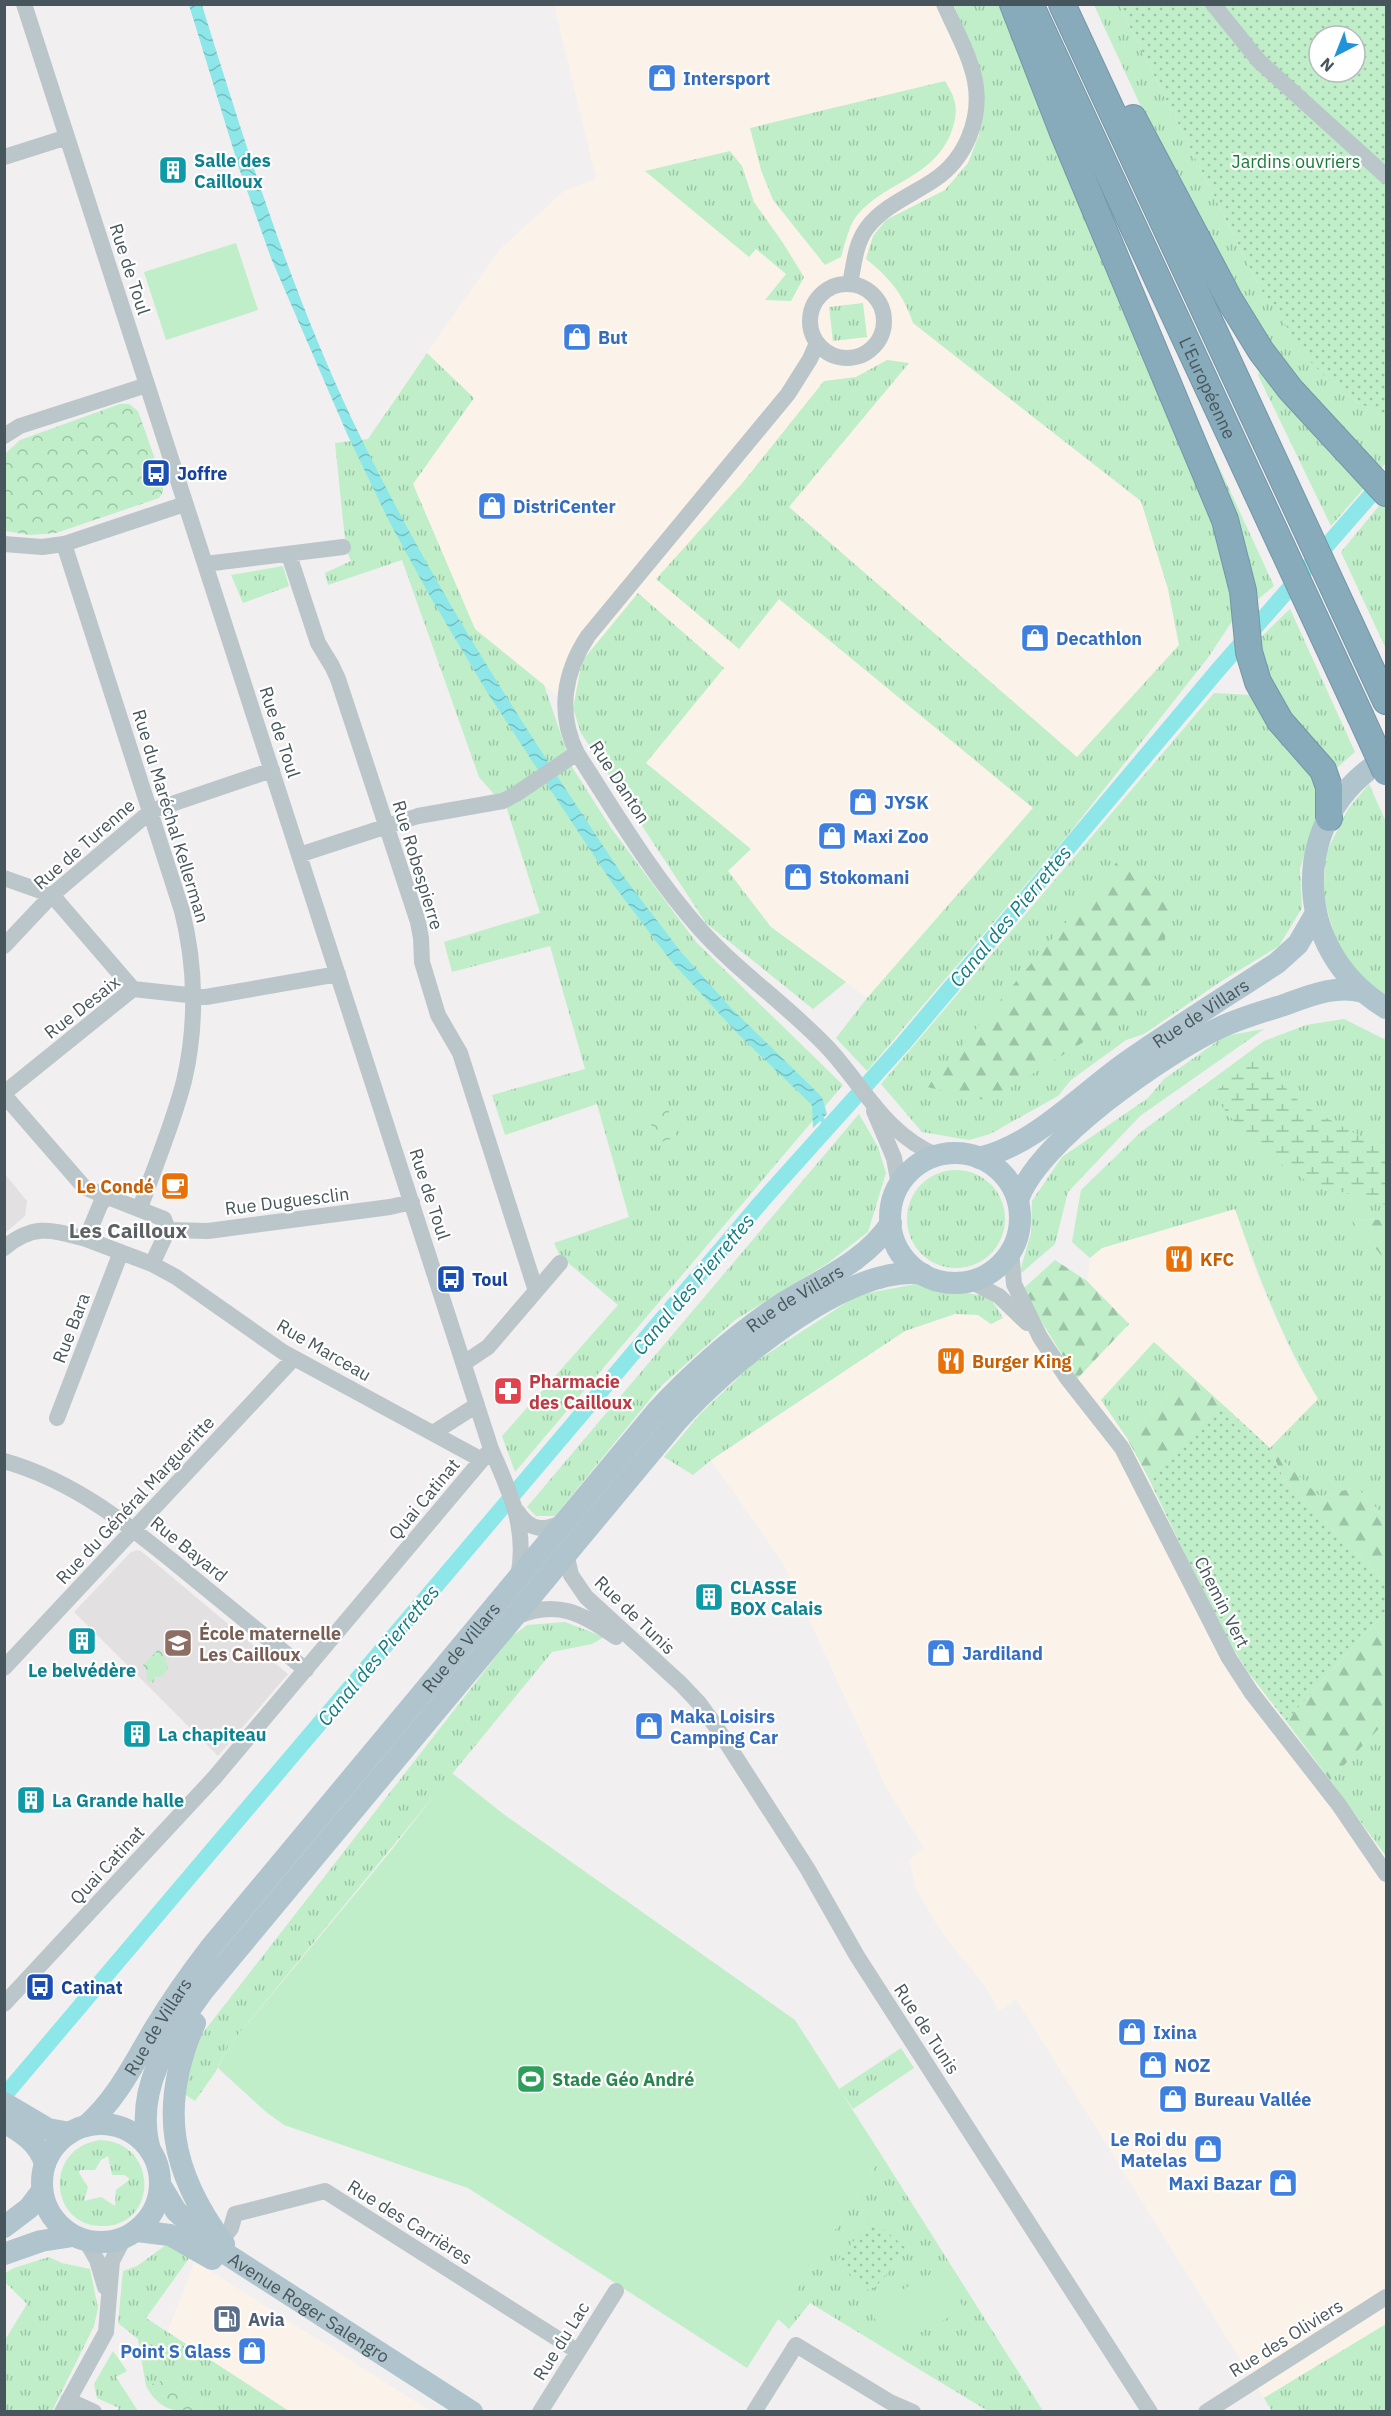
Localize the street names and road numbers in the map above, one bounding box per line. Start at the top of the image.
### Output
street label: Rue de Toul [104,220,156,318]
street label: L'Européenne [1174,333,1242,443]
street label: Rue de Toul [254,683,306,781]
street label: Rue du Maréchal Kellerman [128,706,214,926]
street label: Rue Danton [585,736,655,828]
street label: Rue de Turenne [29,794,139,894]
street label: Rue Robespierre [387,798,449,933]
street label: Rue Desaix [40,970,124,1044]
street label: Rue de Villars [1148,973,1253,1053]
street label: Rue de Toul [404,1145,456,1243]
street label: Rue Duguesclin [223,1182,351,1220]
street label: Rue de Villars [741,1259,848,1337]
street label: Rue Bara [47,1289,95,1366]
street label: Rue Marceau [273,1314,375,1386]
street label: Rue du Général Margueritte [51,1411,219,1589]
street label: Quai Catinat [383,1454,465,1544]
street label: Rue Bayard [146,1511,232,1587]
street label: Chemin Vert [1189,1553,1255,1651]
street label: Rue de Tunis [590,1571,680,1659]
street label: Rue de Villars [416,1597,505,1697]
street label: Quai Catinat [65,1821,149,1909]
street label: Rue de Villars [118,1973,196,2080]
street label: Rue de Tunis [889,1979,965,2079]
street label: Rue des Carrières [343,2174,477,2270]
street label: Avenue Roger Salengro [224,2247,394,2368]
street label: Rue des Oliviers [1225,2294,1347,2382]
street label: Rue du Lac [528,2297,594,2385]

